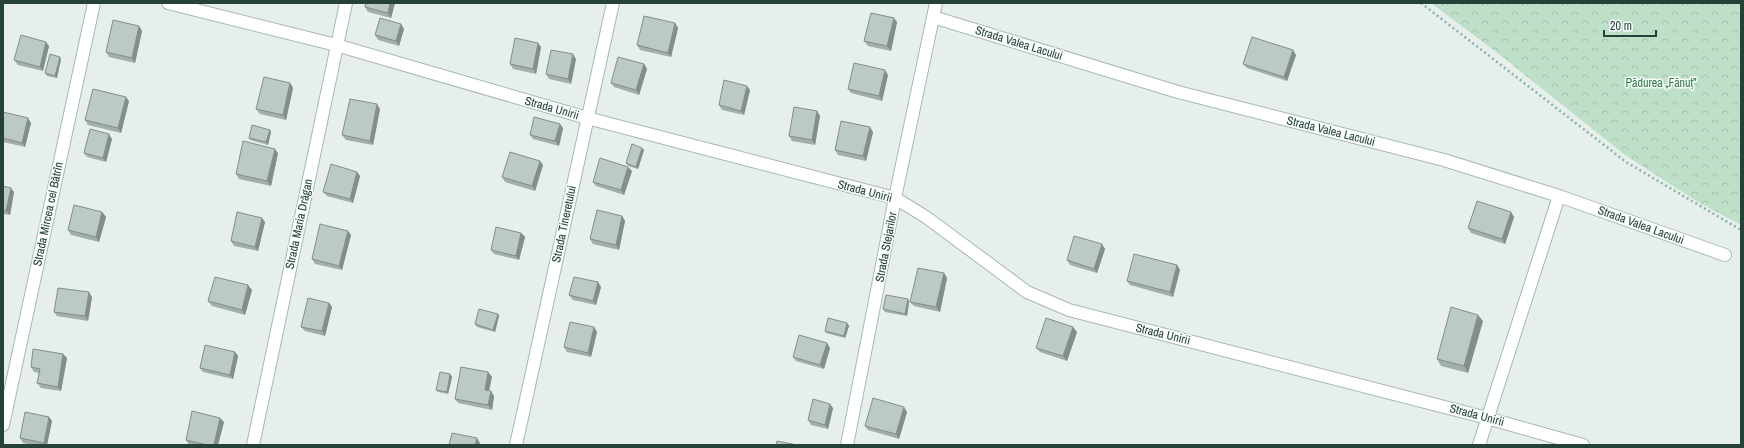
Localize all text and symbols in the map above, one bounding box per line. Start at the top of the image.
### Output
scale bar [1604,12,1656,38]
text: 20 m [1610,18,1632,34]
street label: Strada Valea Lacului [973,22,1065,64]
park label: Pădurea „Fănuț” [1625,75,1697,91]
street label: Strada Unirii [523,93,581,123]
street label: Strada Valea Lacului [1285,112,1377,150]
street label: Strada Mircea cel Bătrîn [29,160,67,268]
street label: Strada Unirii [836,176,894,206]
street label: Strada Maria Drăgan [282,177,316,271]
street label: Strada Tineretului [548,184,580,264]
street label: Strada Valea Lacului [1596,202,1686,248]
street label: Strada Stejarilor [871,210,901,283]
street label: Strada Unirii [1134,319,1192,349]
street label: Strada Unirii [1448,400,1506,430]

